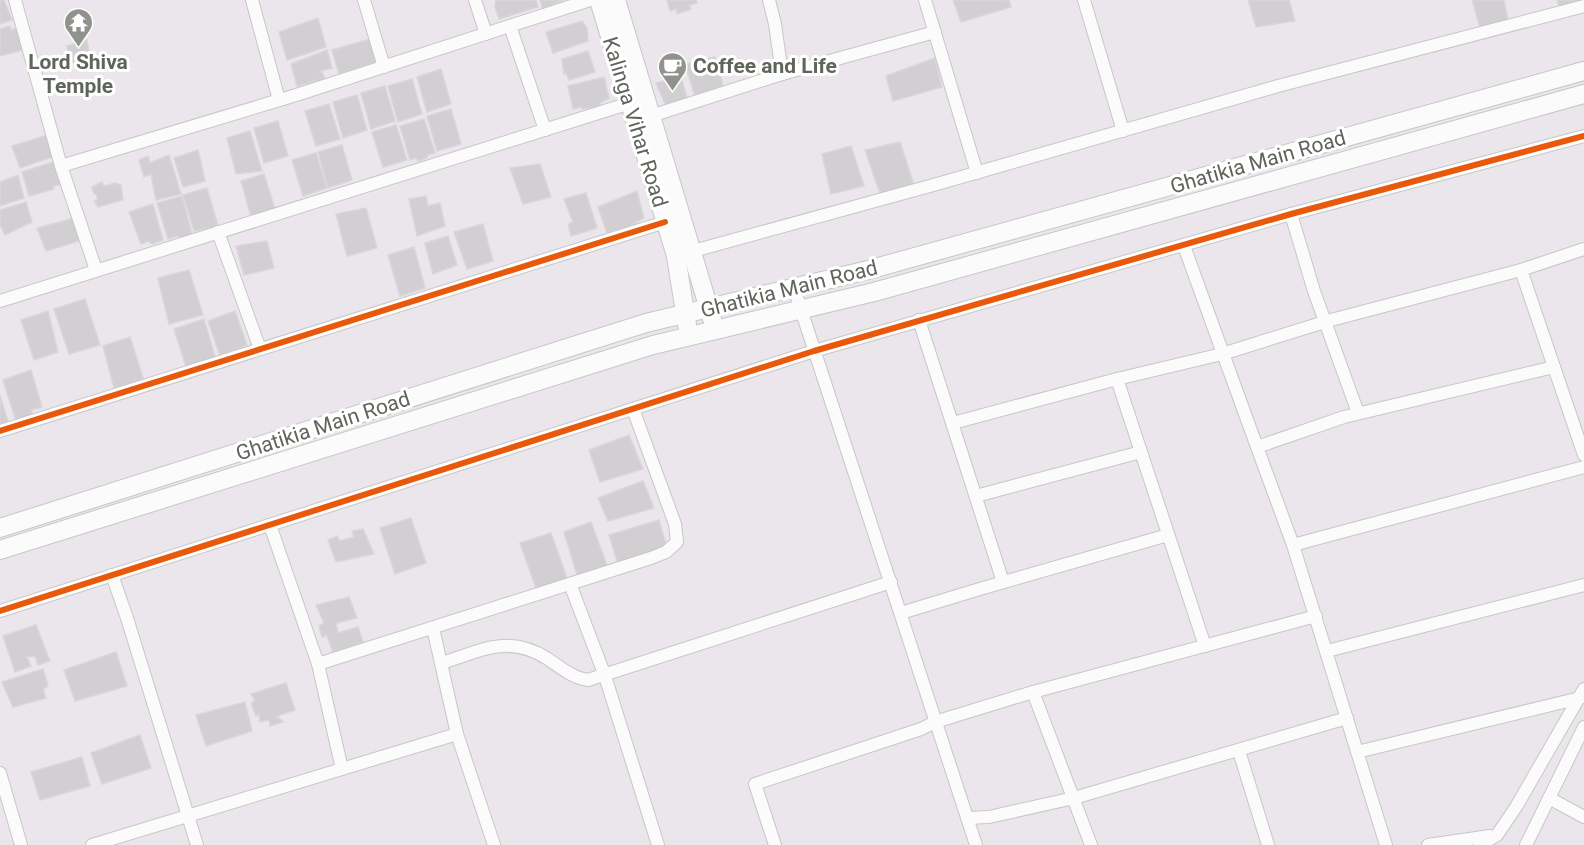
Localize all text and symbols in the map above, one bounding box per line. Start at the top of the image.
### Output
temple icon: Lord Shiva Temple [62,7,94,49]
street label: Kalinga Vihar Road [598,34,672,210]
place label: Lord Shiva Temple [28,50,128,98]
cafe icon: Coffee and Life [656,50,688,92]
place label: Coffee and Life [693,54,837,78]
street label: Ghatikia Main Road [1167,125,1349,199]
street label: Ghatikia Main Road [698,255,880,323]
street label: Ghatikia Main Road [233,387,413,465]

